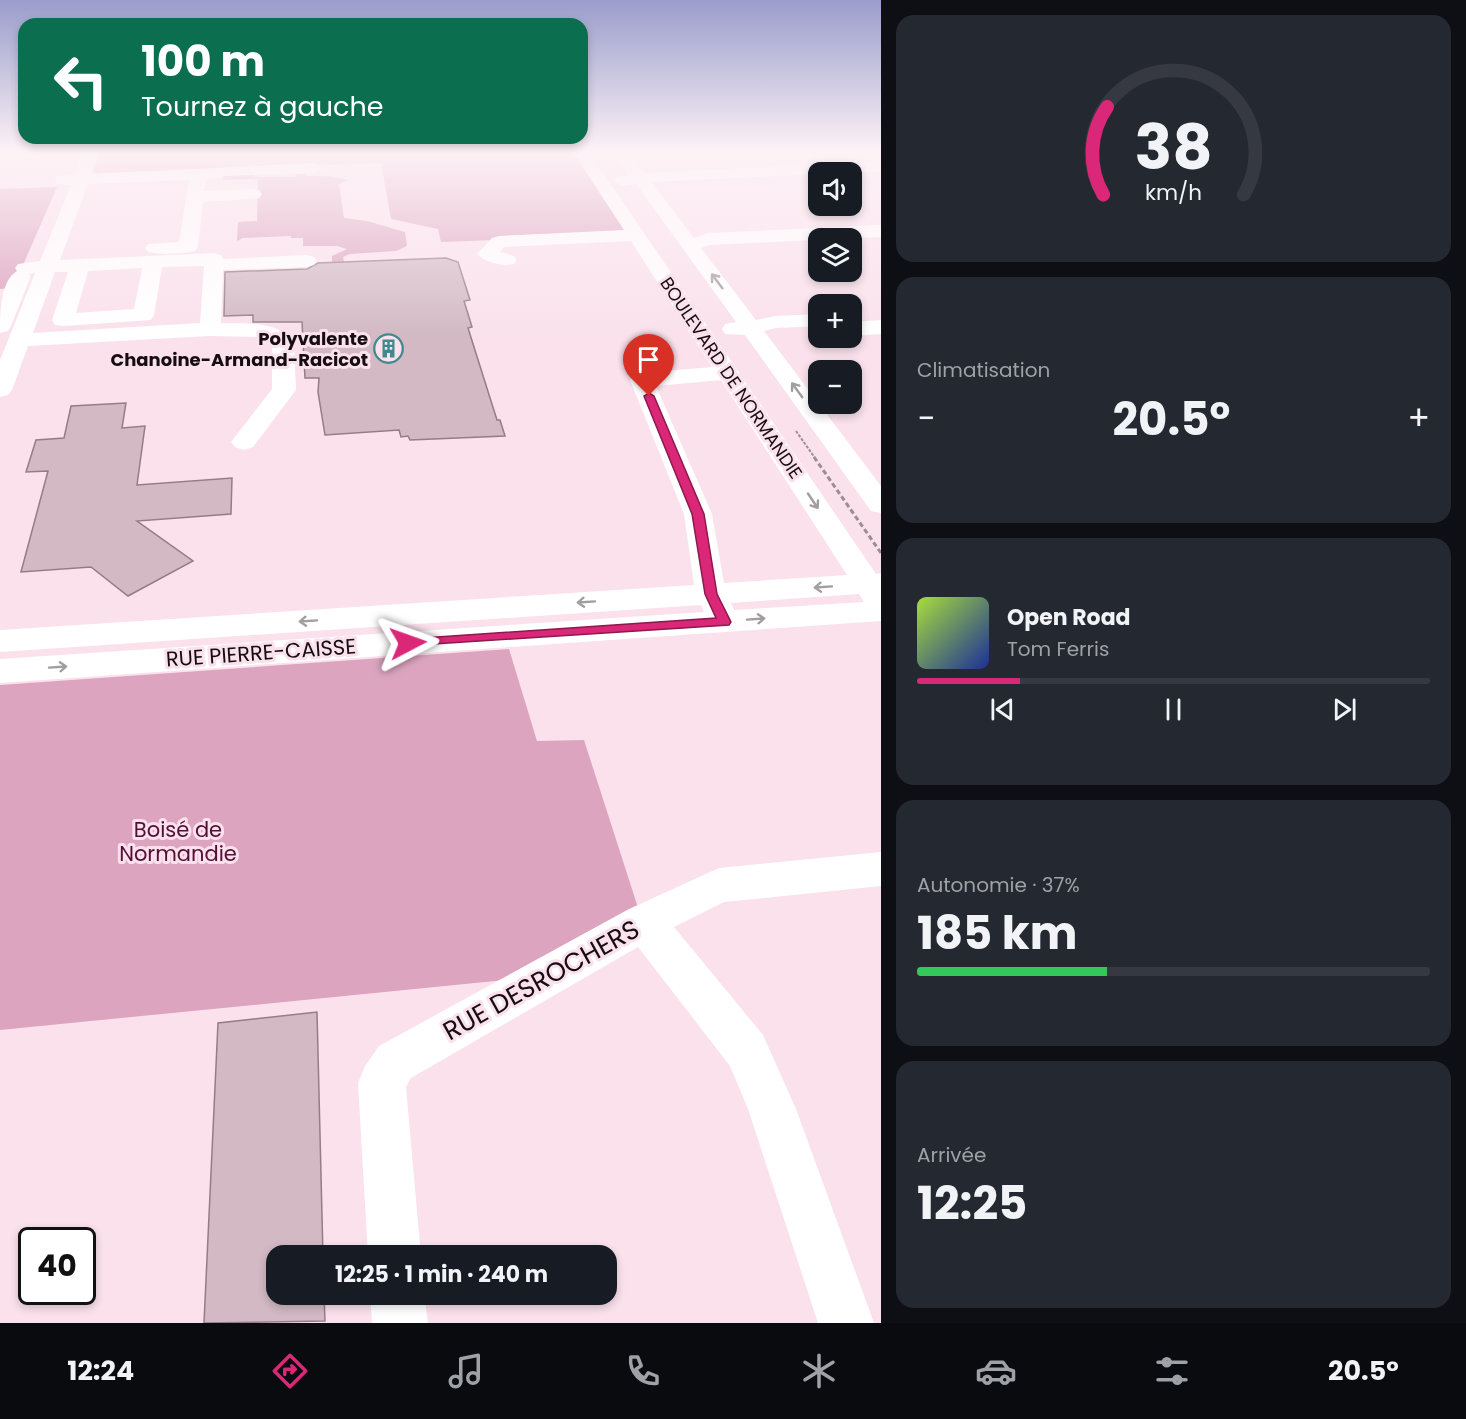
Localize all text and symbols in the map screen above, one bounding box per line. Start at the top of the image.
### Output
text: 100 m [141,32,265,91]
icon: left [42,42,120,120]
text: Tournez à gauche [141,88,383,125]
text: 38 [1134,103,1213,191]
map controls [808,162,862,414]
button: sound [808,162,862,216]
text: km/h [1145,178,1202,209]
button: layers [808,228,862,282]
street label: BOULEVARD DE NORMANDIE [654,272,808,483]
one-way arrow [711,273,724,289]
button: + [808,294,862,348]
place label: Polyvalente Chanoine-Armand-Racicot [110,326,368,372]
building icon: Polyvalente Chanoine-Armand-Racicot [373,333,405,365]
pin [623,334,674,396]
icon: arrive [632,343,665,376]
text: Climatisation [917,356,1050,384]
button: − [808,360,862,414]
one-way arrow [791,382,803,398]
text: 20.5° [1112,388,1230,451]
text: − [917,395,935,442]
text: + [1407,395,1430,442]
one-way arrow [807,492,819,509]
one-way arrow [813,581,833,592]
one-way arrow [577,597,597,608]
text: Open Road [1007,602,1131,633]
position arrow [376,611,440,675]
one-way arrow [745,614,765,625]
one-way arrow [298,616,318,627]
street label: RUE PIERRE-CAISSE [165,631,357,674]
text: Tom Ferris [1007,635,1109,663]
one-way arrow [48,662,68,673]
icon: previous [986,693,1019,726]
icon: pause [1157,693,1190,726]
icon: next [1328,693,1361,726]
park label: Boisé de Normandie [119,815,237,868]
text: Autonomie · 37% [917,871,1080,899]
text: 185 km [917,902,1077,965]
street label: RUE DESROCHERS [436,911,646,1049]
text: Arrivée [917,1141,986,1169]
text: 12:25 [917,1172,1027,1235]
speed limit sign: 40 [18,1227,96,1305]
text: 12:25 · 1 min · 240 m [335,1259,548,1290]
icon: directions [269,1350,311,1392]
icon: music [445,1350,487,1392]
icon: phone [622,1350,664,1392]
icon: climate [798,1350,840,1392]
icon: car [975,1350,1017,1392]
icon: filters [1151,1350,1193,1392]
text: 12:24 [67,1352,134,1389]
text: 20.5° [1328,1352,1399,1389]

